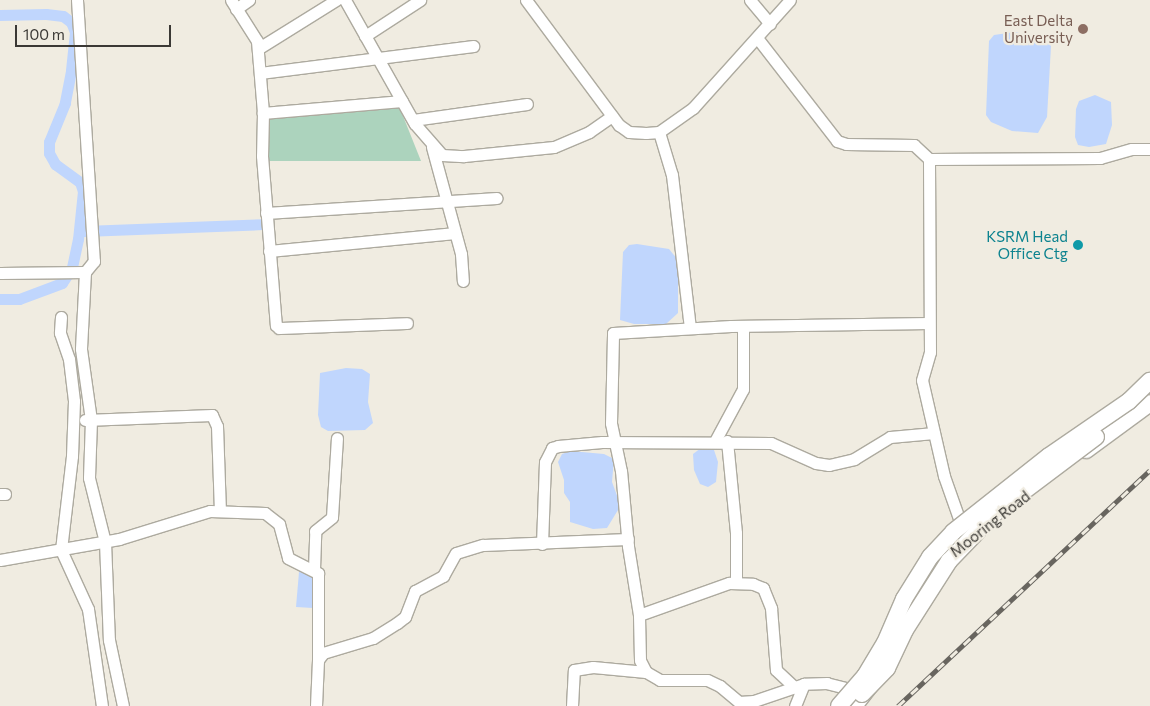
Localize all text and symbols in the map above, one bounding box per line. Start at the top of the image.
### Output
place label: East Delta University [1004,11,1073,46]
scale bar [18,15,174,47]
marker: East Delta University [1077,23,1089,35]
text: 100 m [23,25,65,43]
place label: KSRM Head Office Ctg [986,227,1068,262]
marker: KSRM Head Office Ctg [1072,239,1084,251]
street label: Mooring Road [946,487,1034,561]

